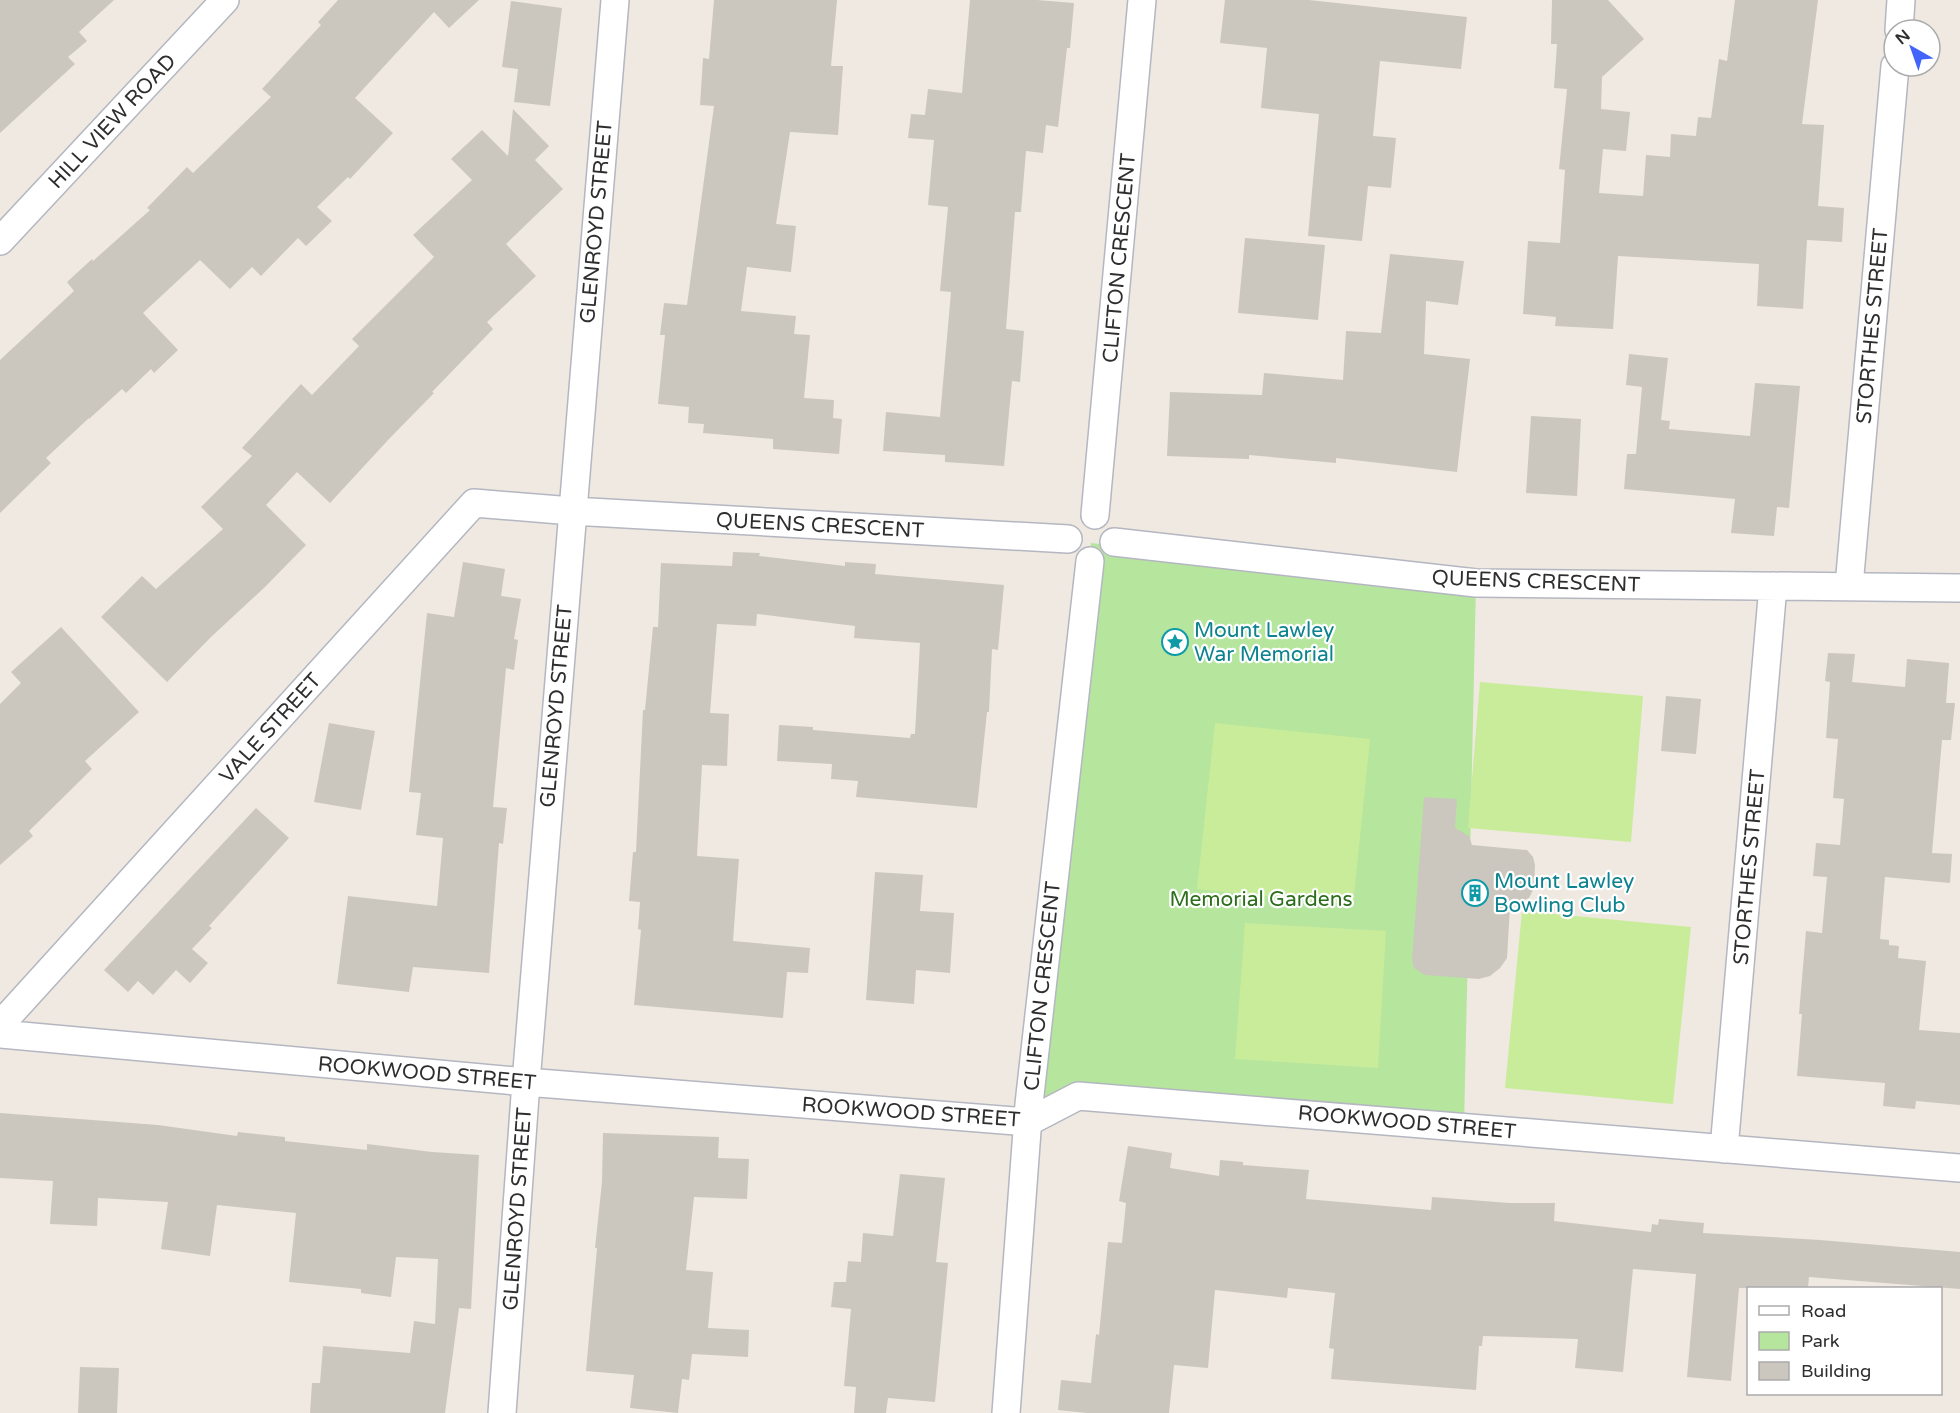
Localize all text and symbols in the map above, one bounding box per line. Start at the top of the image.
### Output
north arrow [1882,18,1942,78]
text: N [1892,25,1914,49]
street label: HILL VIEW ROAD [43,49,181,194]
street label: GLENROYD STREET [575,119,618,325]
street label: CLIFTON CRESCENT [1098,152,1141,364]
street label: STORTHES STREET [1851,227,1894,425]
street label: QUEENS CRESCENT [715,508,925,543]
street label: QUEENS CRESCENT [1431,565,1641,598]
street label: GLENROYD STREET [535,603,578,809]
place label: Mount Lawley War Memorial [1194,618,1334,667]
place icon: Mount Lawley War Memorial [1160,627,1190,657]
street label: VALE STREET [214,668,327,789]
street label: STORTHES STREET [1728,768,1771,966]
place label: Mount Lawley Bowling Club [1494,869,1634,918]
building icon: Mount Lawley Bowling Club [1460,878,1490,908]
street label: CLIFTON CRESCENT [1019,880,1066,1092]
park label: Memorial Gardens [1169,887,1353,912]
street label: ROOKWOOD STREET [317,1051,537,1096]
street label: ROOKWOOD STREET [801,1092,1021,1133]
street label: ROOKWOOD STREET [1297,1100,1517,1145]
street label: GLENROYD STREET [498,1106,537,1312]
legend [1747,1287,1942,1395]
text: Road [1801,1300,1846,1322]
text: Park [1801,1330,1840,1352]
text: Building [1801,1360,1871,1382]

